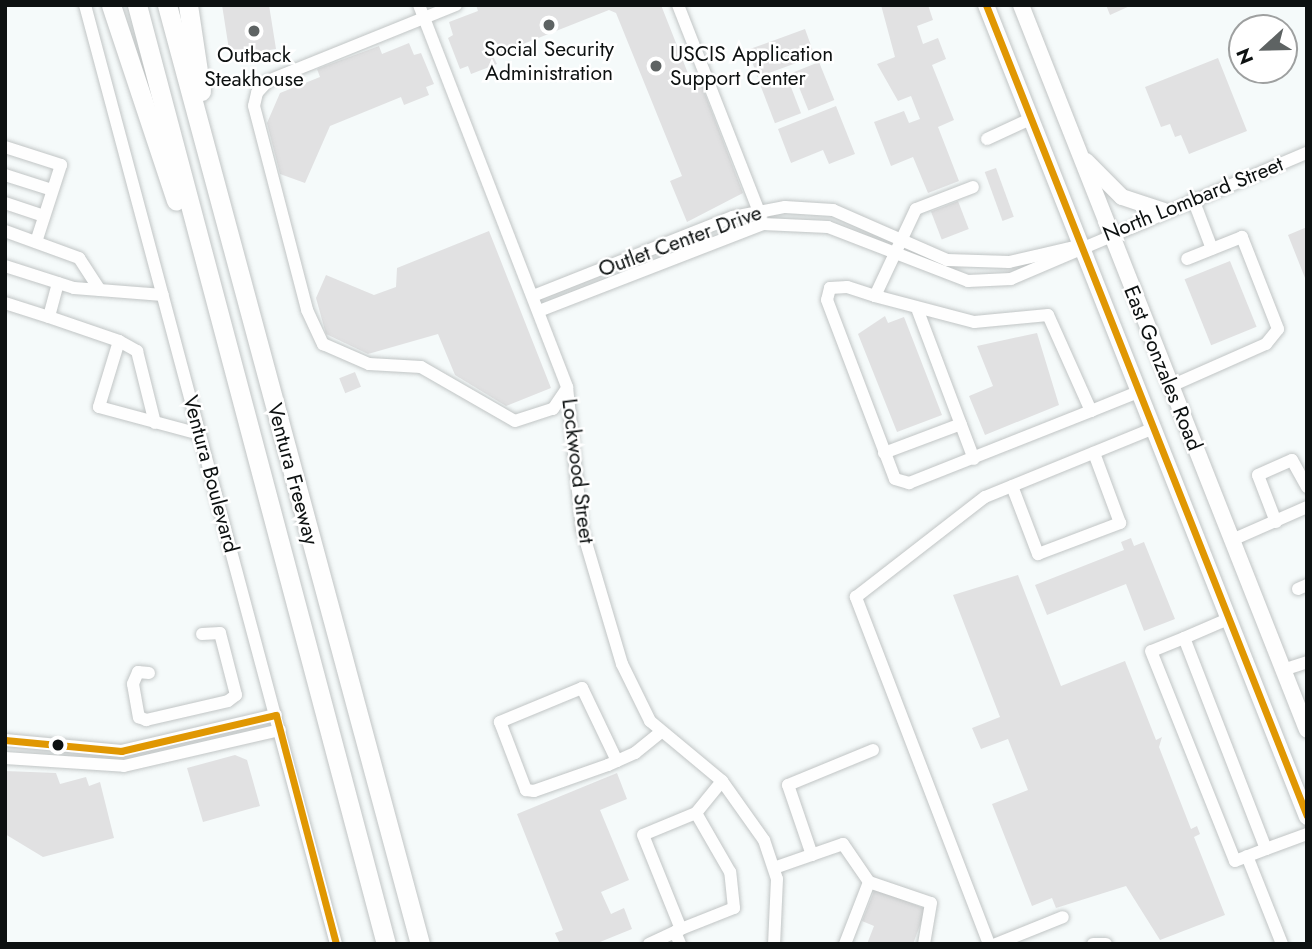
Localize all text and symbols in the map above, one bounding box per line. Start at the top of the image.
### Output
north arrow [1228,14,1298,84]
marker: Social Security Administration [541,17,557,33]
marker: Outback Steakhouse [246,23,262,39]
place label: Social Security Administration [484,36,614,86]
place label: USCIS Application Support Center [670,41,833,91]
place label: Outback Steakhouse [204,42,304,92]
text: N [1230,44,1260,68]
marker: USCIS Application Support Center [648,58,664,74]
street label: North Lombard Street [1099,151,1287,247]
street label: Outlet Center Drive [595,200,765,282]
street label: East Gonzales Road [1118,282,1208,454]
street label: Ventura Boulevard [178,393,244,555]
street label: Lockwood Street [557,397,599,545]
street label: Ventura Freeway [262,400,324,548]
unlabelled marker [51,738,65,752]

